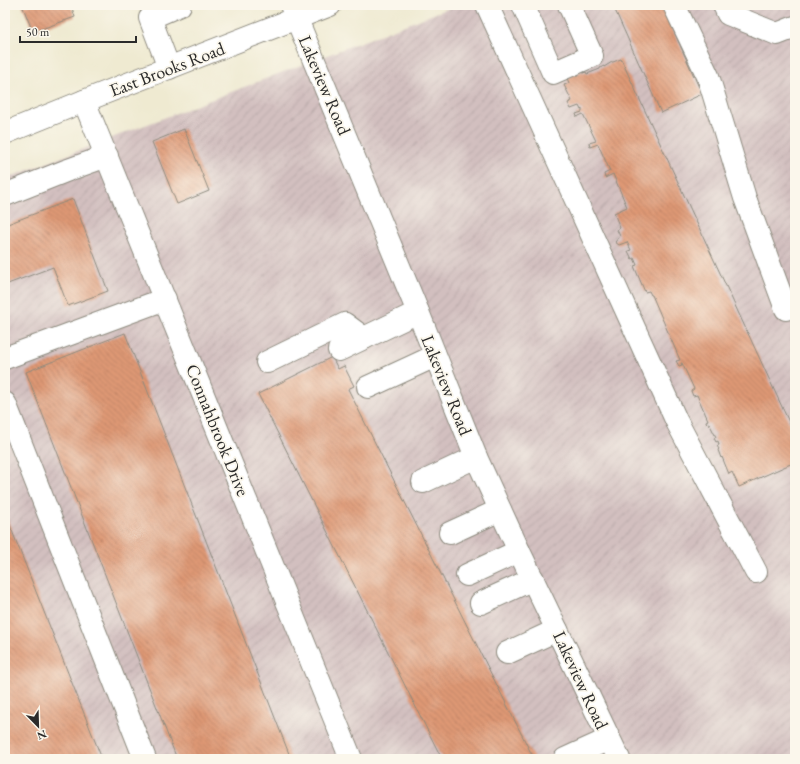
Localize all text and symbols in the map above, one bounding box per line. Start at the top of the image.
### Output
scale bar [20,18,136,44]
text: 50 m [26,24,50,40]
street label: Lakeview Road [294,32,357,139]
street label: East Brooks Road [106,36,229,102]
street label: Lakeview Road [416,332,478,439]
street label: Connahbrook Drive [181,361,255,499]
street label: Lakeview Road [548,627,614,734]
north arrow [18,706,58,746]
text: N [35,727,49,743]

